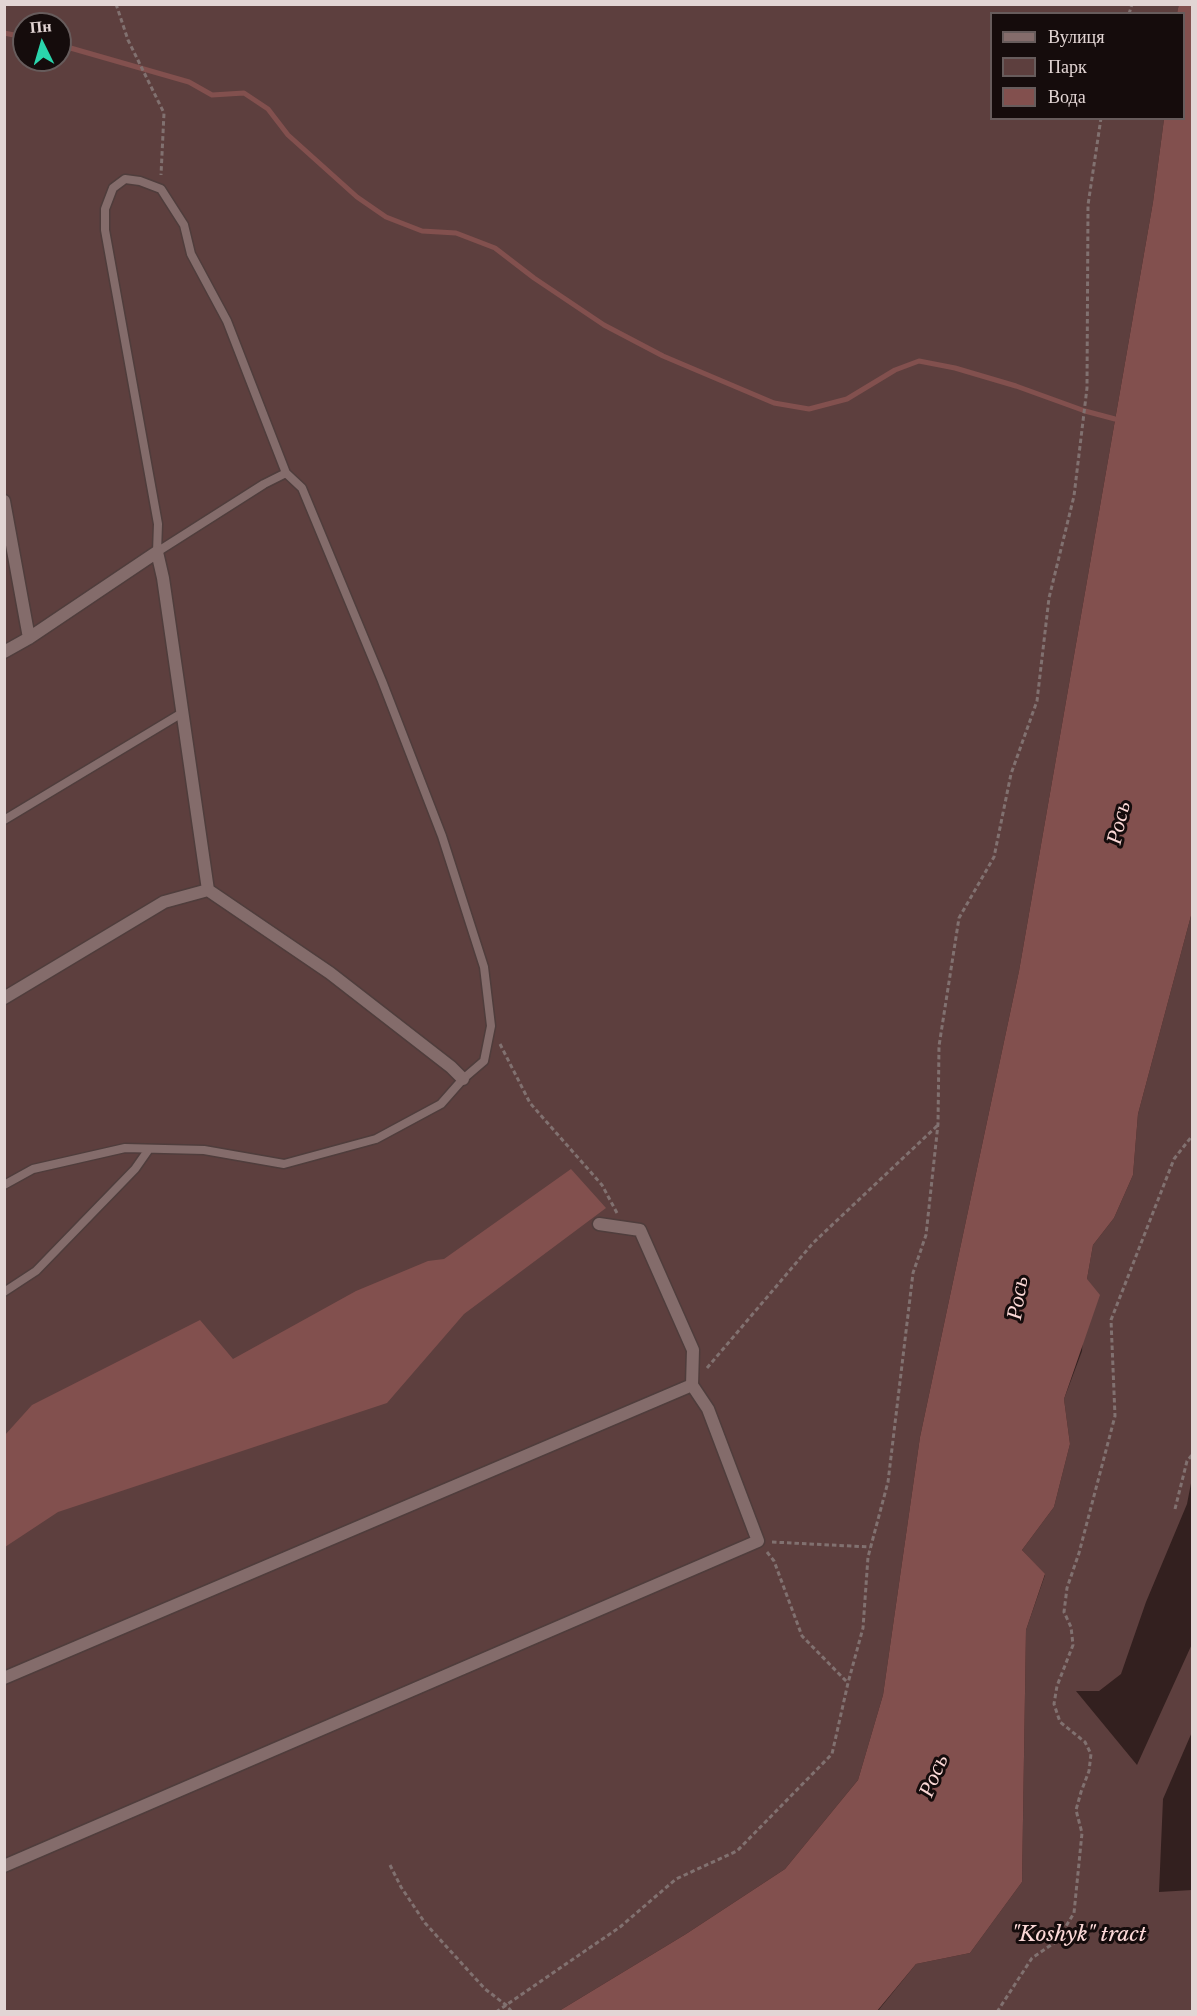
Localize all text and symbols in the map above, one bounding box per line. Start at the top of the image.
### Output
north arrow [12,12,72,72]
legend [990,12,1185,120]
text: Пн [29,15,52,37]
text: Вулиця [1048,26,1105,48]
text: Парк [1048,56,1087,78]
text: Вода [1048,86,1086,108]
water label: Рось [1101,799,1137,847]
water label: Рось [1002,1274,1034,1322]
water label: Рось [914,1751,954,1801]
park label: "Koshyk" tract [1012,1922,1146,1948]

